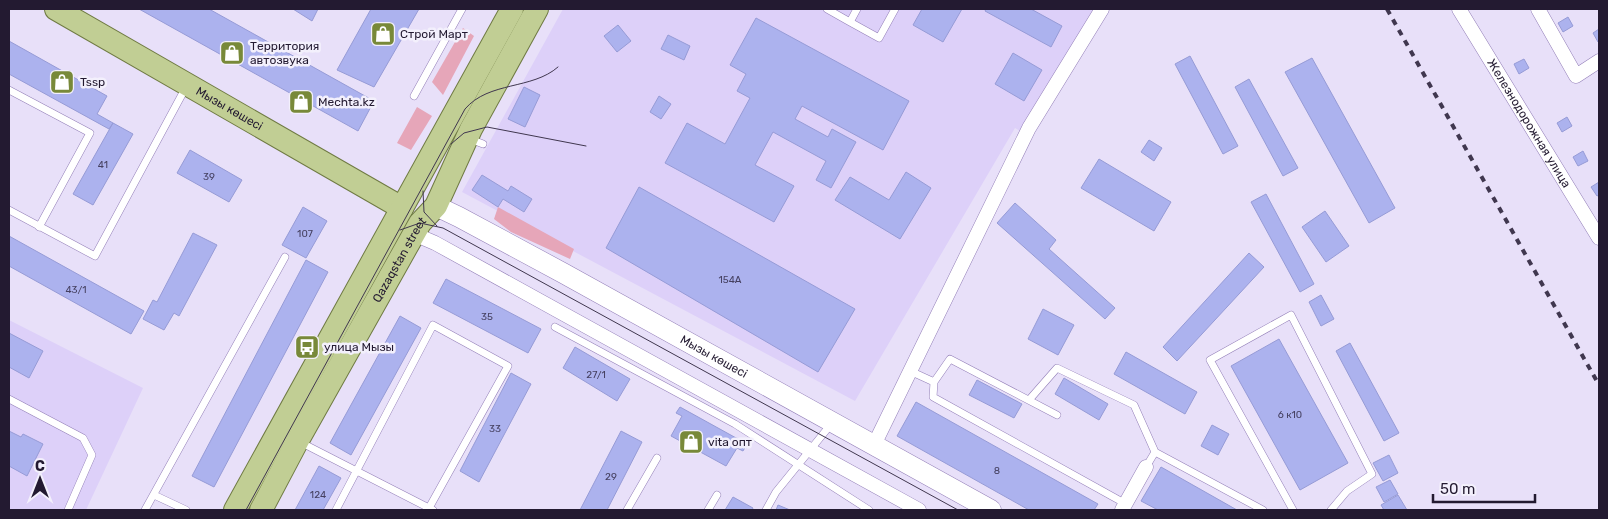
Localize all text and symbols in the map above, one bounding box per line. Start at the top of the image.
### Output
shop icon: Строй Март [370,21,396,47]
place label: Строй Март [400,27,468,41]
place label: Территория автозвука [250,39,319,67]
shop icon: Территория автозвука [219,40,245,66]
street label: Железнодорожная улица [1484,56,1574,190]
shop icon: Tssp [49,69,75,95]
place label: Tssp [80,75,105,89]
street label: Мызы көшесі [194,84,265,133]
shop icon: Mechta.kz [288,89,314,115]
place label: Mechta.kz [318,95,375,109]
house number: 41 [98,159,108,171]
house number: 39 [203,171,215,183]
street label: Qazaqstan street [370,214,429,305]
house number: 107 [297,228,313,240]
house number: 154А [718,274,742,286]
house number: 43/1 [65,284,87,296]
house number: 35 [481,311,493,323]
street label: Мызы көшесі [678,332,750,381]
bus stop icon: улица Мызы [294,334,320,360]
place label: улица Мызы [324,340,394,354]
house number: 27/1 [586,369,606,381]
house number: 6 к10 [1278,409,1302,421]
house number: 33 [489,423,501,435]
shop icon: vita опт [678,429,704,455]
place label: vita опт [708,435,752,449]
north arrow [15,454,65,504]
text: С [35,458,45,475]
house number: 8 [994,465,1000,477]
house number: 29 [605,471,617,483]
scale bar [1433,472,1536,504]
text: 50 m [1440,480,1475,498]
house number: 124 [310,489,326,501]

